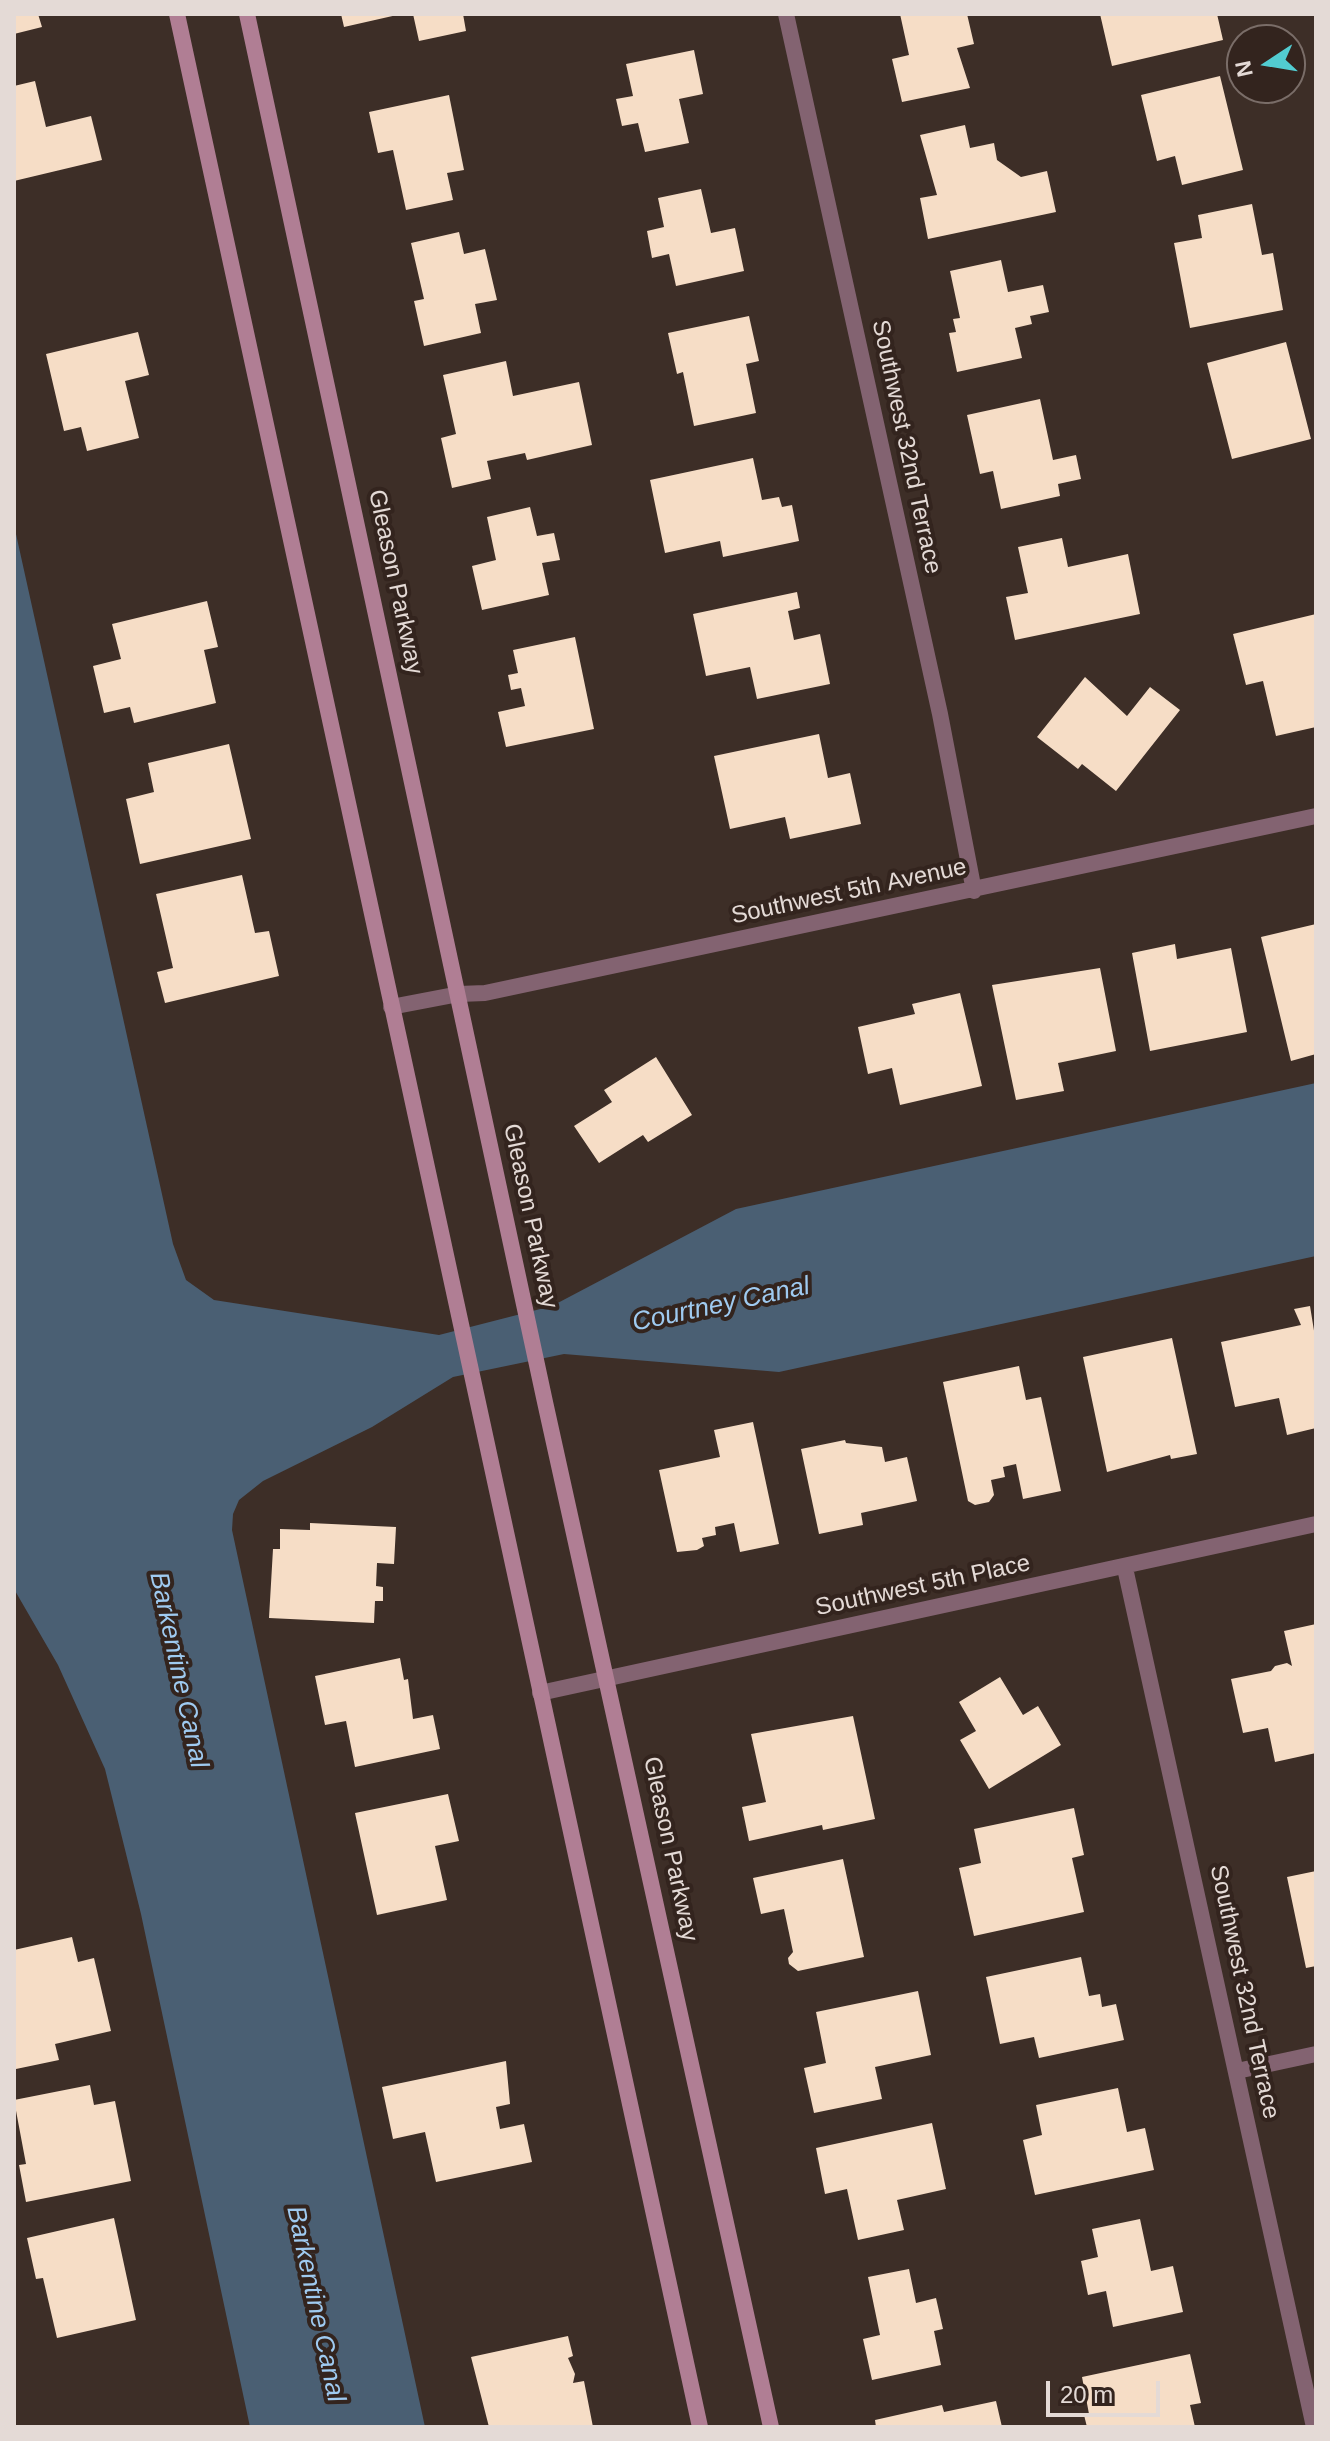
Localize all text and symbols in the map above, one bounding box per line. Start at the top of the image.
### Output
north arrow [1226,24,1306,104]
text: N [1230,58,1258,79]
street label: Southwest 32nd Terrace [865,317,947,577]
street label: Gleason Parkway [361,487,429,677]
street label: Southwest 5th Avenue [729,853,969,931]
street label: Gleason Parkway [496,1121,564,1311]
water label: Courtney Canal [629,1271,813,1339]
street label: Southwest 5th Place [813,1549,1033,1623]
water label: Barkentine Canal [142,1569,214,1771]
street label: Gleason Parkway [636,1754,704,1944]
street label: Southwest 32nd Terrace [1203,1862,1285,2122]
water label: Barkentine Canal [279,2203,351,2405]
scale bar [1050,2365,1164,2415]
text: 20 m [1060,2381,1113,2408]

